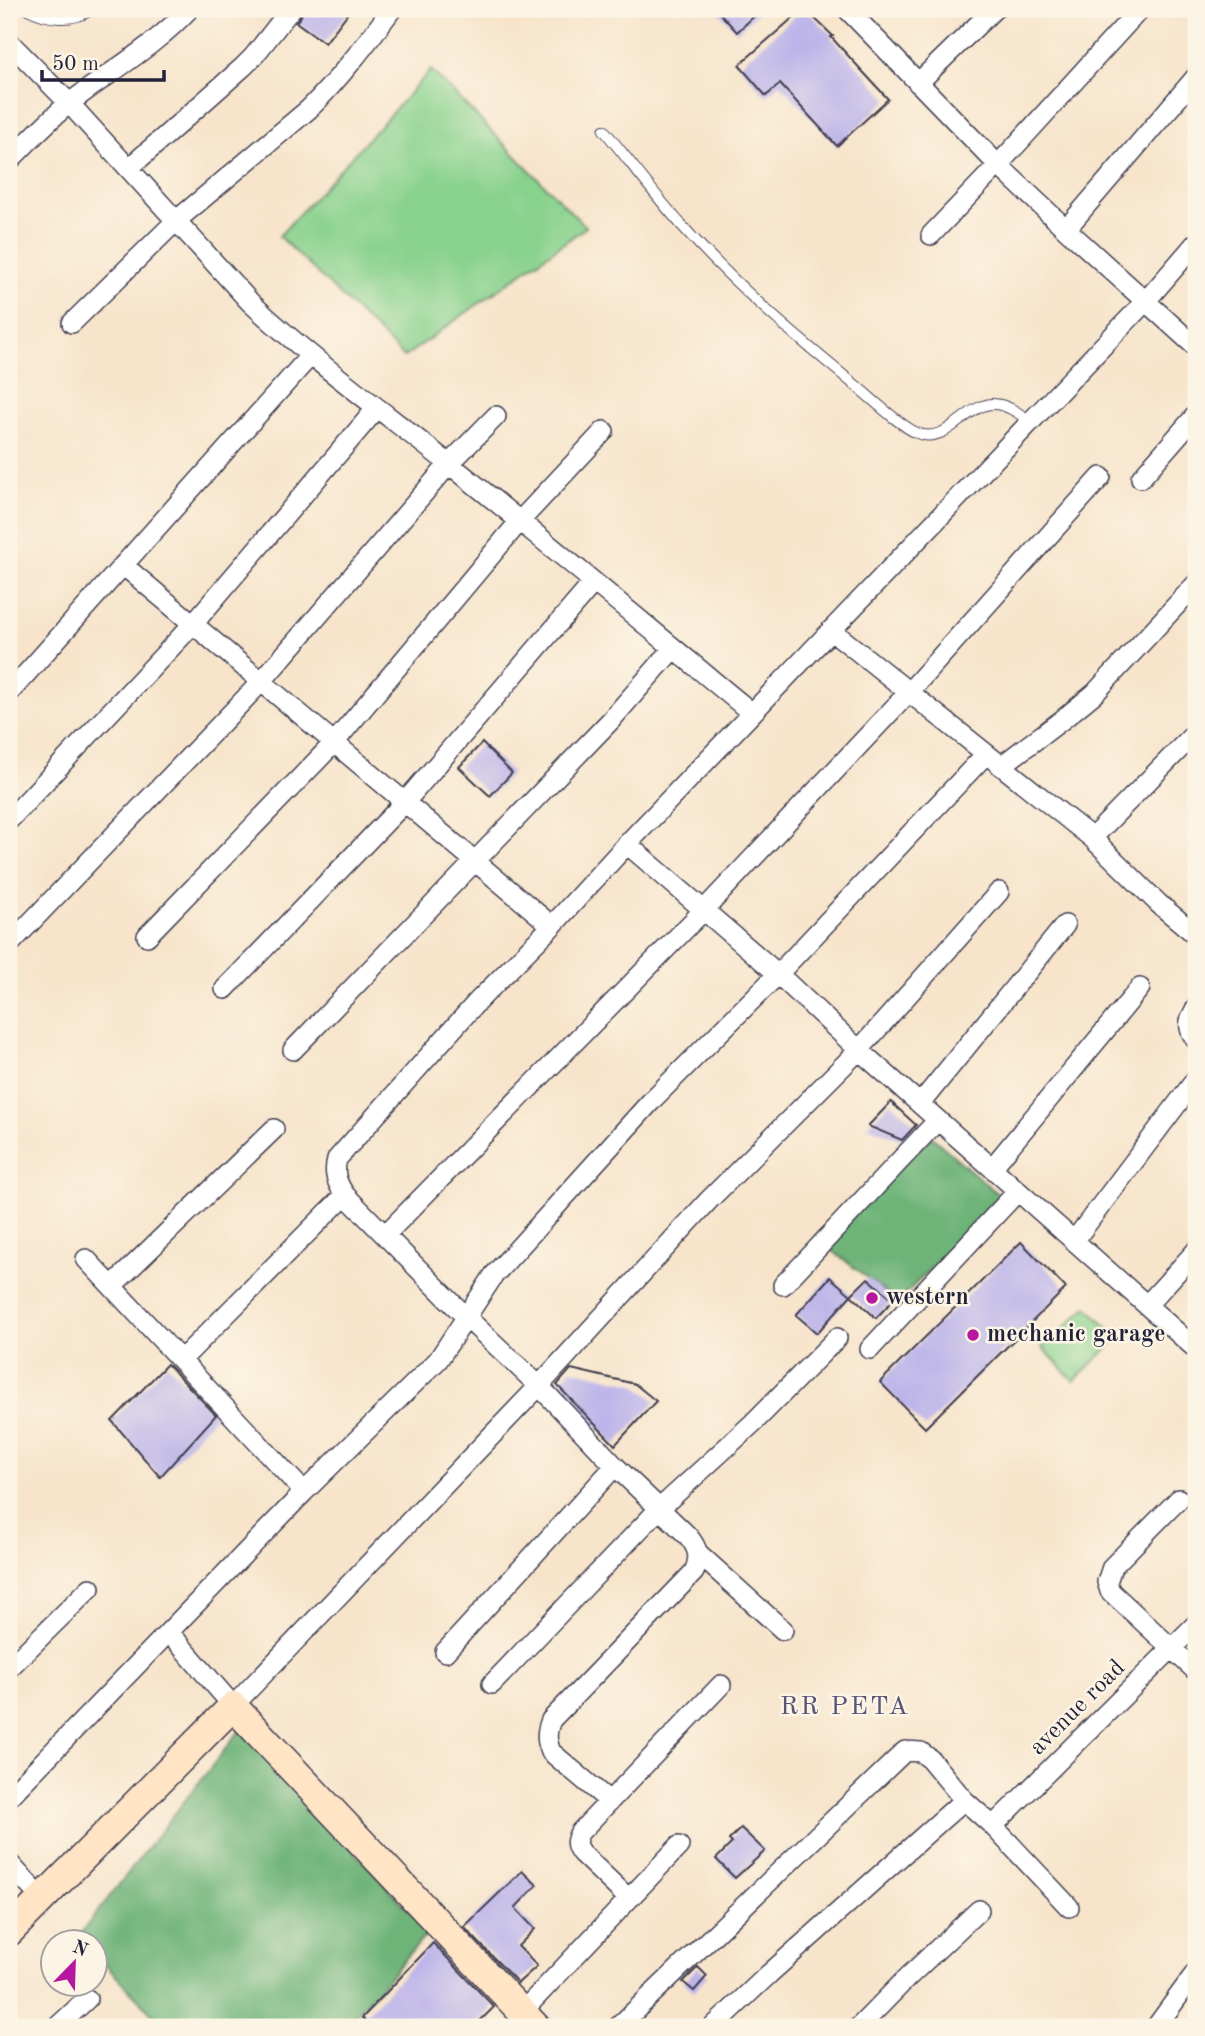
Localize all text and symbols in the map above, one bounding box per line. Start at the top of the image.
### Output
scale bar [42,38,164,82]
text: 50 m [52,54,99,75]
place label: western [886,1286,969,1310]
marker: western [864,1290,880,1306]
place label: mechanic garage [987,1323,1166,1347]
marker: mechanic garage [965,1327,981,1343]
street label: avenue road [1026,1656,1130,1760]
district label: RR PETA [780,1694,910,1720]
north arrow [38,1927,108,1997]
text: N [69,1938,90,1961]

